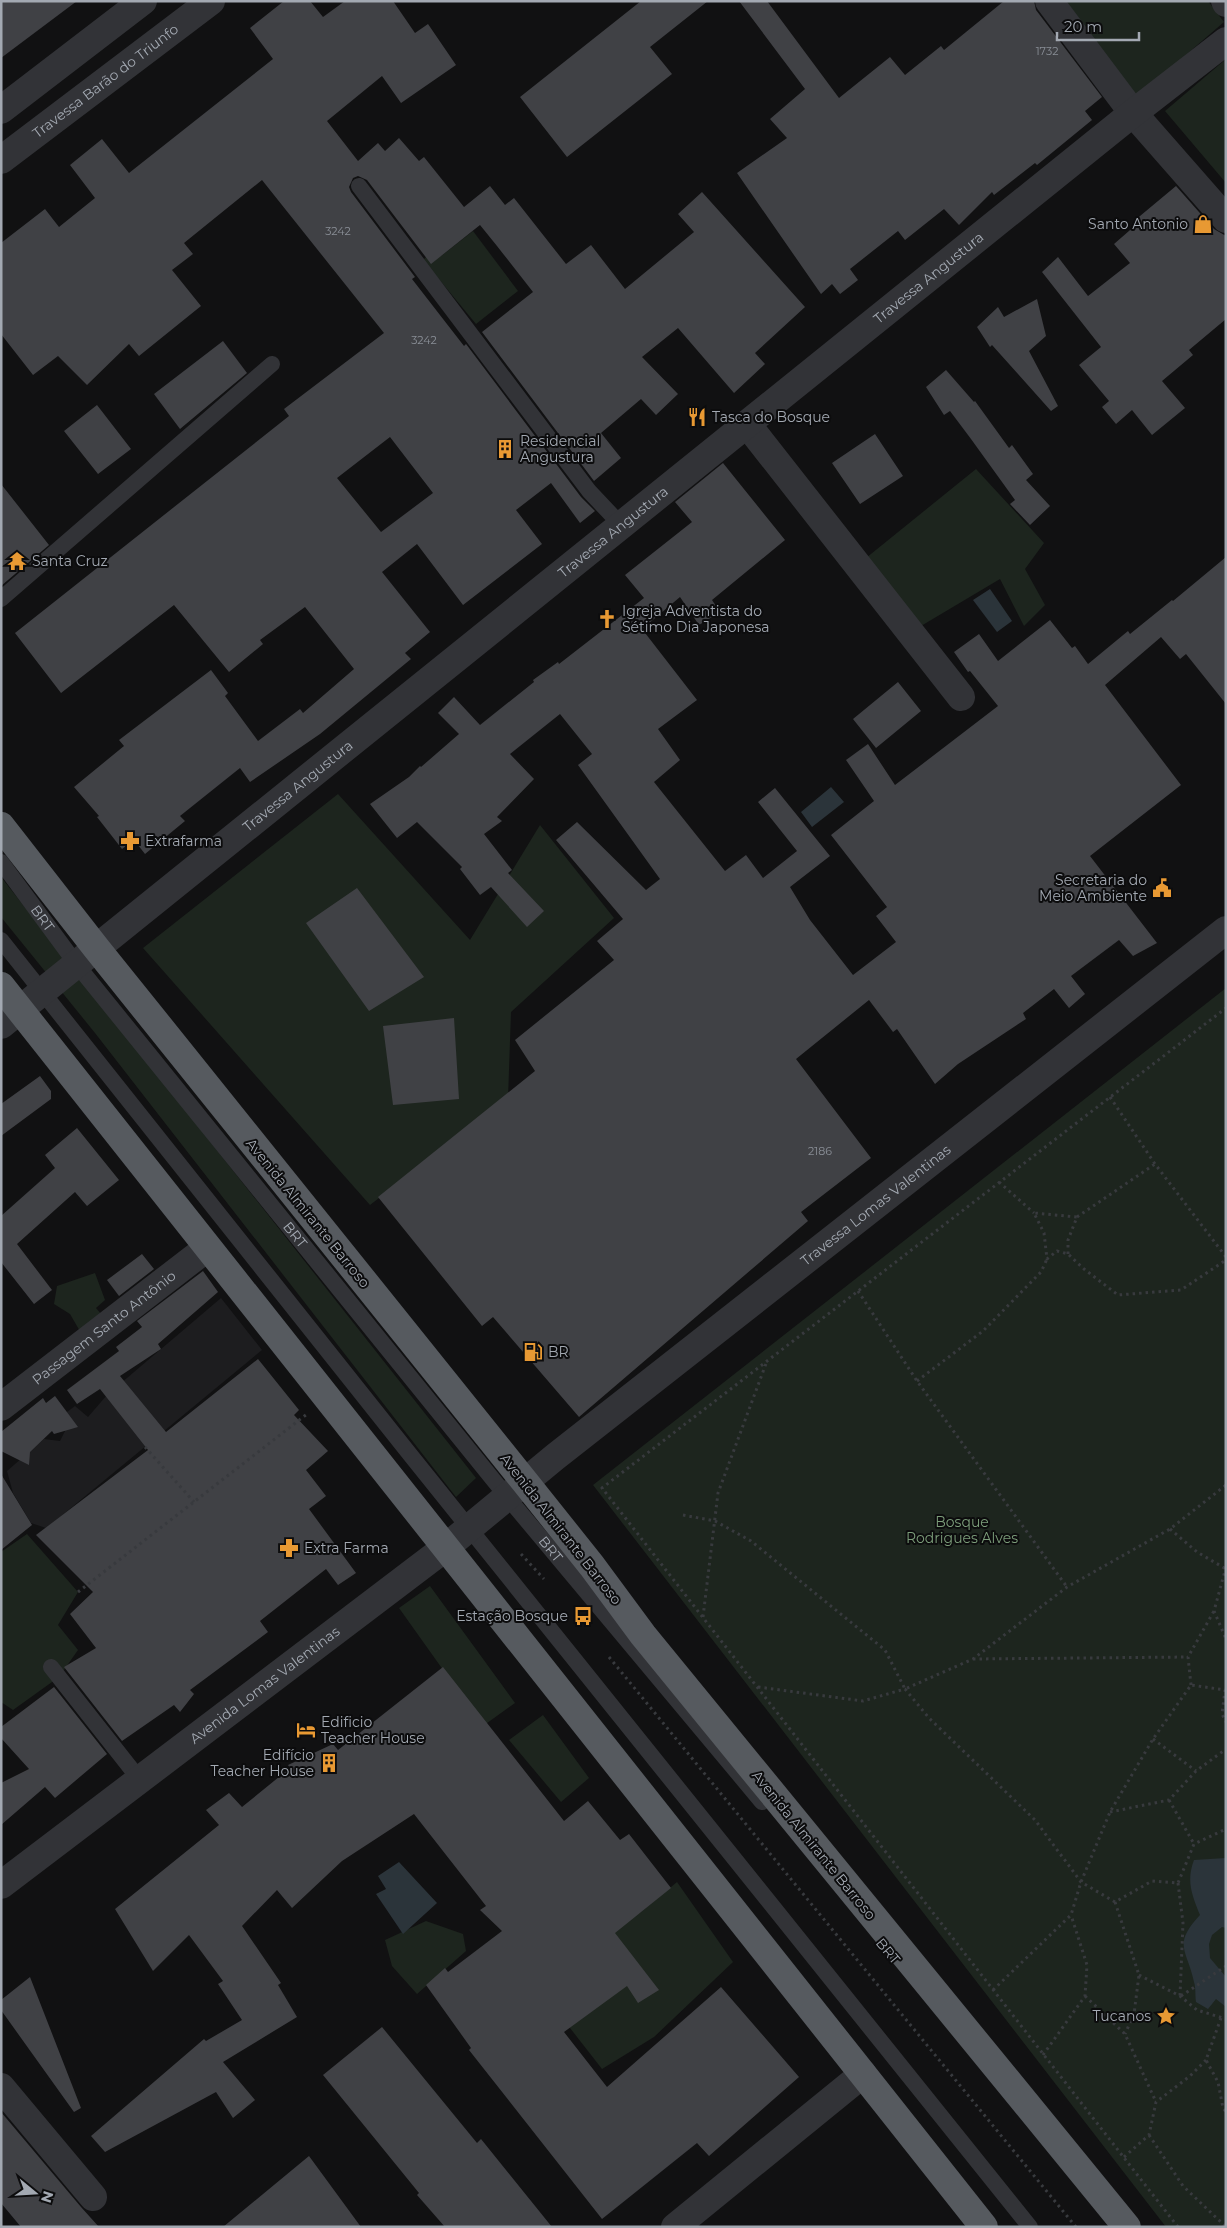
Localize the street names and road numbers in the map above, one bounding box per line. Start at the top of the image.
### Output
street label: Travessa Barão do Triunfo [29,20,182,142]
street label: Travessa Angustura [870,228,987,328]
street label: Travessa Angustura [554,482,672,582]
street label: Travessa Angustura [239,736,356,836]
street label: BRT [27,901,58,935]
street label: Avenida Almirante Barroso [242,1135,374,1292]
street label: Travessa Lomas Valentinas [797,1140,955,1270]
street label: BRT [279,1218,311,1252]
street label: Passagem Santo Antônio [28,1266,179,1389]
street label: Avenida Almirante Barroso [496,1450,626,1608]
street label: BRT [535,1532,567,1566]
street label: Avenida Lomas Valentinas [186,1622,343,1748]
street label: Avenida Almirante Barroso [748,1767,880,1924]
street label: BRT [872,1934,904,1968]

